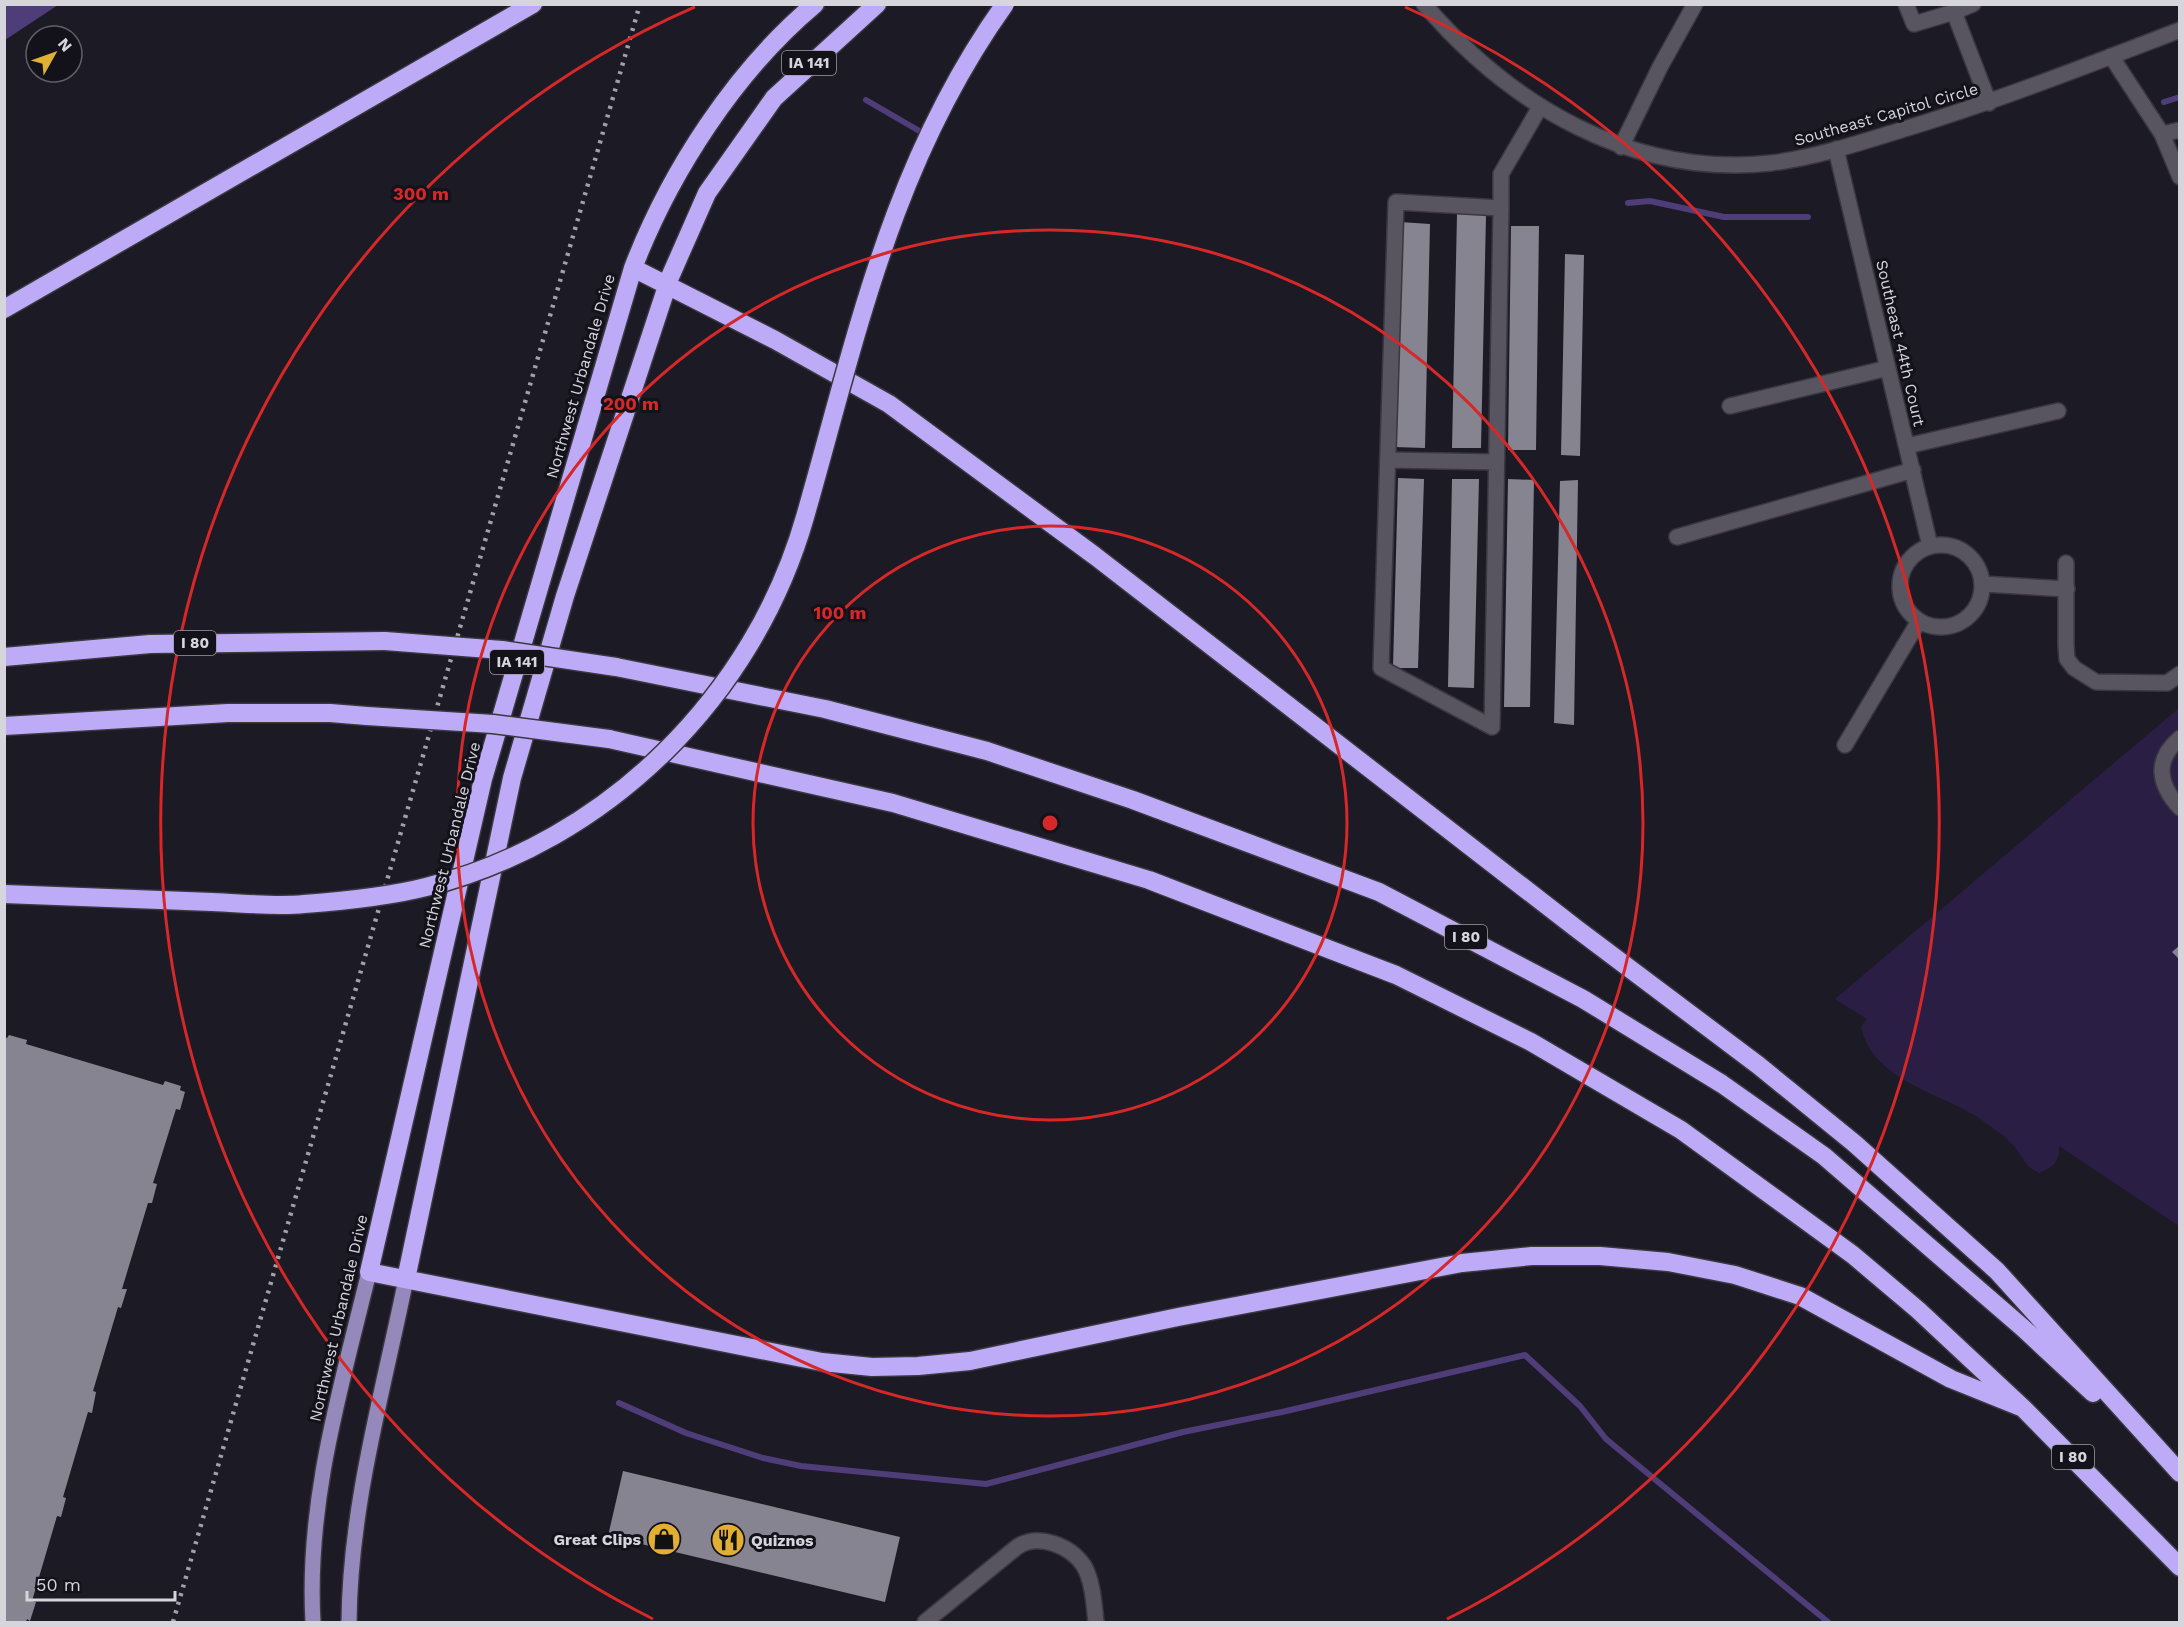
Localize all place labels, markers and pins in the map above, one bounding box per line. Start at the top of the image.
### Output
centre of rings [1040,813,1060,833]
shop icon: Great Clips [646,1521,682,1557]
restaurant icon: Quiznos [710,1522,746,1558]
place label: Great Clips [554,1530,641,1549]
place label: Quiznos [751,1531,814,1550]

